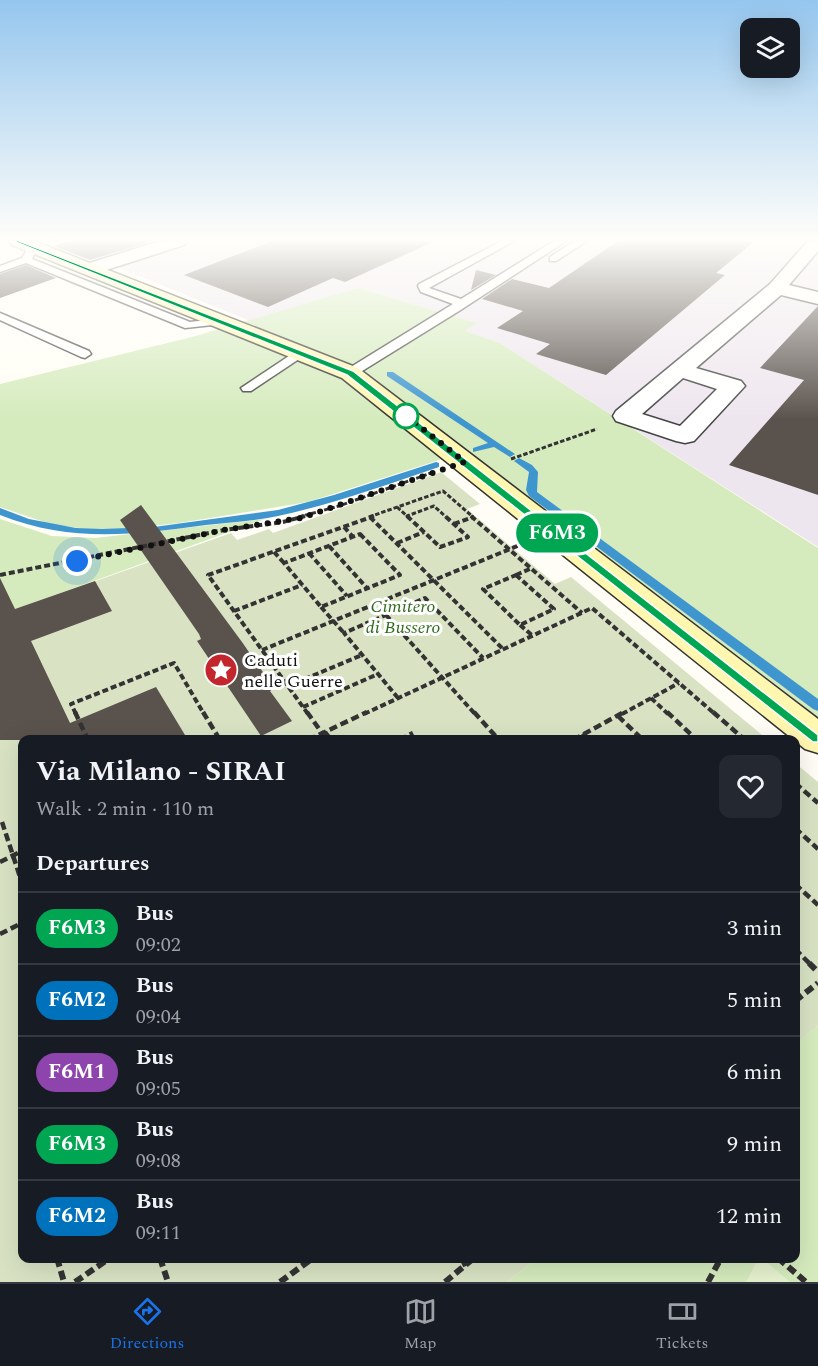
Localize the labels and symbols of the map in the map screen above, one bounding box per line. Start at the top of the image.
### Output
unlabelled marker [393,403,419,429]
line badge: F6M3 [515,514,599,552]
your location [62,546,92,576]
park label: Cimitero di Bussero [365,593,441,641]
place label: Caduti nelle Guerre [244,647,343,695]
place icon: Caduti nelle Guerre [203,652,239,688]

